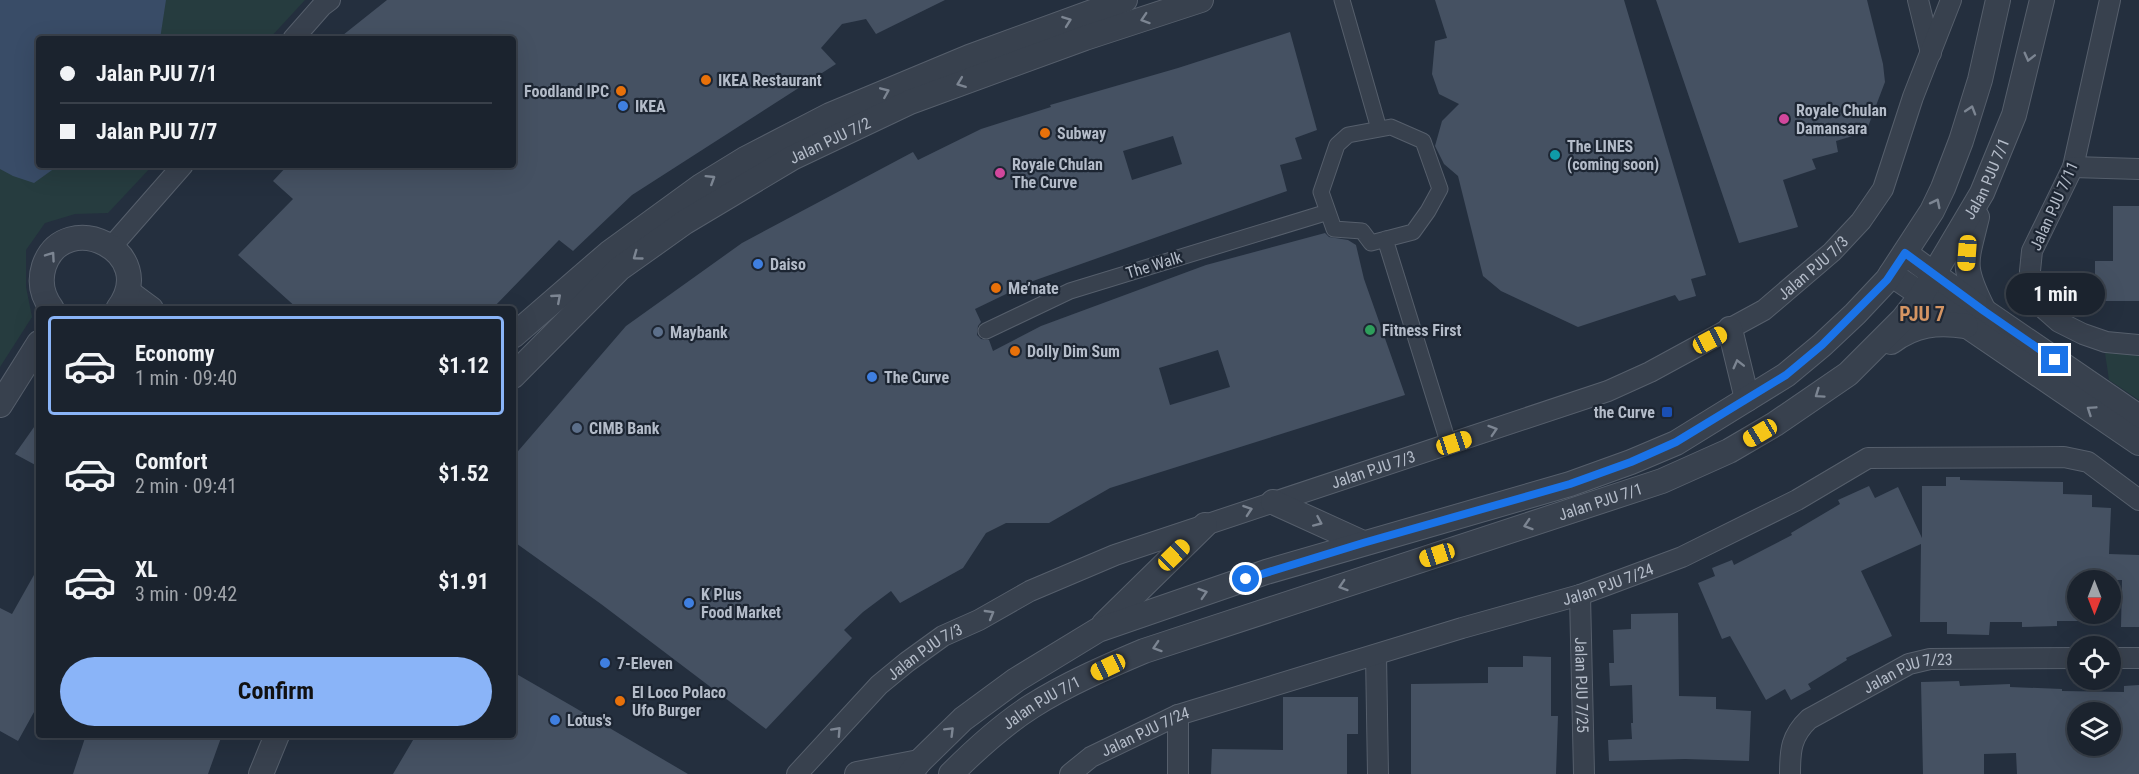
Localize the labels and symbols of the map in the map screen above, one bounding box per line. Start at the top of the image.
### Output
one-way arrow [1140,12,1151,24]
one-way arrow [1061,16,1072,28]
one-way arrow [2024,52,2037,62]
place label: IKEA Restaurant [718,71,822,90]
marker: IKEA Restaurant [699,73,713,87]
one-way arrow [956,76,967,88]
place label: Foodland IPC [524,82,609,101]
marker: Foodland IPC [614,84,628,98]
one-way arrow [879,87,890,99]
place label: IKEA [635,97,666,116]
marker: IKEA [616,99,630,113]
place label: Royale Chulan Damansara [1796,101,1887,138]
one-way arrow [1963,105,1976,116]
marker: Royale Chulan Damansara [1777,112,1791,126]
street label: Jalan PJU 7/2 [786,113,873,167]
place label: Subway [1057,124,1106,143]
marker: Subway [1038,126,1052,140]
street label: Jalan PJU 7/1 [1959,135,2013,223]
place label: The LINES (coming soon) [1567,137,1659,174]
marker: The LINES (coming soon) [1548,148,1562,162]
place label: Royale Chulan The Curve [1012,155,1103,192]
street label: Jalan PJU 7/11 [2026,159,2082,253]
marker: Royale Chulan The Curve [993,166,1007,180]
one-way arrow [705,176,716,187]
one-way arrow [1929,199,1940,209]
street label: Jalan PJU 7/3 [1774,232,1852,304]
car [1957,234,1977,272]
street label: The Walk [1124,247,1185,283]
one-way arrow [633,249,644,260]
one-way arrow [44,252,55,263]
place label: Daiso [770,255,806,274]
marker: Daiso [751,257,765,271]
callout: 1 min [2006,273,2104,315]
place label: Me’nate [1008,279,1059,298]
marker: Me’nate [989,281,1003,295]
one-way arrow [550,294,561,305]
district label: PJU 7 [1899,302,1945,326]
place label: Fitness First [1382,321,1462,340]
place label: Maybank [670,323,728,342]
marker: Fitness First [1363,323,1377,337]
car [1690,324,1730,356]
marker: Maybank [651,325,665,339]
place label: Dolly Dim Sum [1027,342,1120,361]
marker: Dolly Dim Sum [1008,344,1022,358]
route end [2041,346,2068,373]
one-way arrow [1733,359,1746,369]
place label: The Curve [884,368,949,387]
marker: The Curve [865,370,879,384]
one-way arrow [1814,387,1825,398]
place label: the Curve [1594,403,1655,422]
marker: the Curve [1660,405,1674,419]
one-way arrow [2086,406,2097,417]
car [1740,416,1780,450]
place label: CIMB Bank [589,419,660,438]
marker: CIMB Bank [570,421,584,435]
one-way arrow [1487,425,1498,438]
car [1434,429,1474,457]
street label: Jalan PJU 7/3 [1328,446,1418,492]
street label: Jalan PJU 7/1 [1556,479,1645,524]
one-way arrow [1242,505,1253,518]
one-way arrow [1312,515,1323,527]
one-way arrow [1523,518,1534,530]
car [1155,536,1193,574]
car [1417,541,1457,569]
street label: Jalan PJU 7/24 [1560,559,1656,609]
route start [1232,565,1259,592]
north arrow [2067,570,2121,624]
one-way arrow [1338,579,1349,591]
place label: K Plus Food Market [701,585,781,622]
one-way arrow [1197,588,1207,601]
marker: K Plus Food Market [682,596,696,610]
one-way arrow [984,610,994,621]
street label: Jalan PJU 7/3 [883,619,965,684]
street label: Jalan PJU 7/25 [1571,637,1593,733]
one-way arrow [1152,640,1163,652]
street label: Jalan PJU 7/23 [1859,649,1953,697]
car [1088,651,1128,683]
place label: 7-Eleven [617,654,673,673]
marker: 7-Eleven [598,656,612,670]
street label: Jalan PJU 7/1 [999,671,1083,733]
place label: El Loco Polaco Ufo Burger [632,683,726,720]
marker: El Loco Polaco Ufo Burger [613,694,627,708]
street label: Jalan PJU 7/24 [1098,703,1192,760]
place label: Lotus's [567,711,612,730]
marker: Lotus's [548,713,562,727]
one-way arrow [830,727,841,738]
one-way arrow [943,728,954,739]

